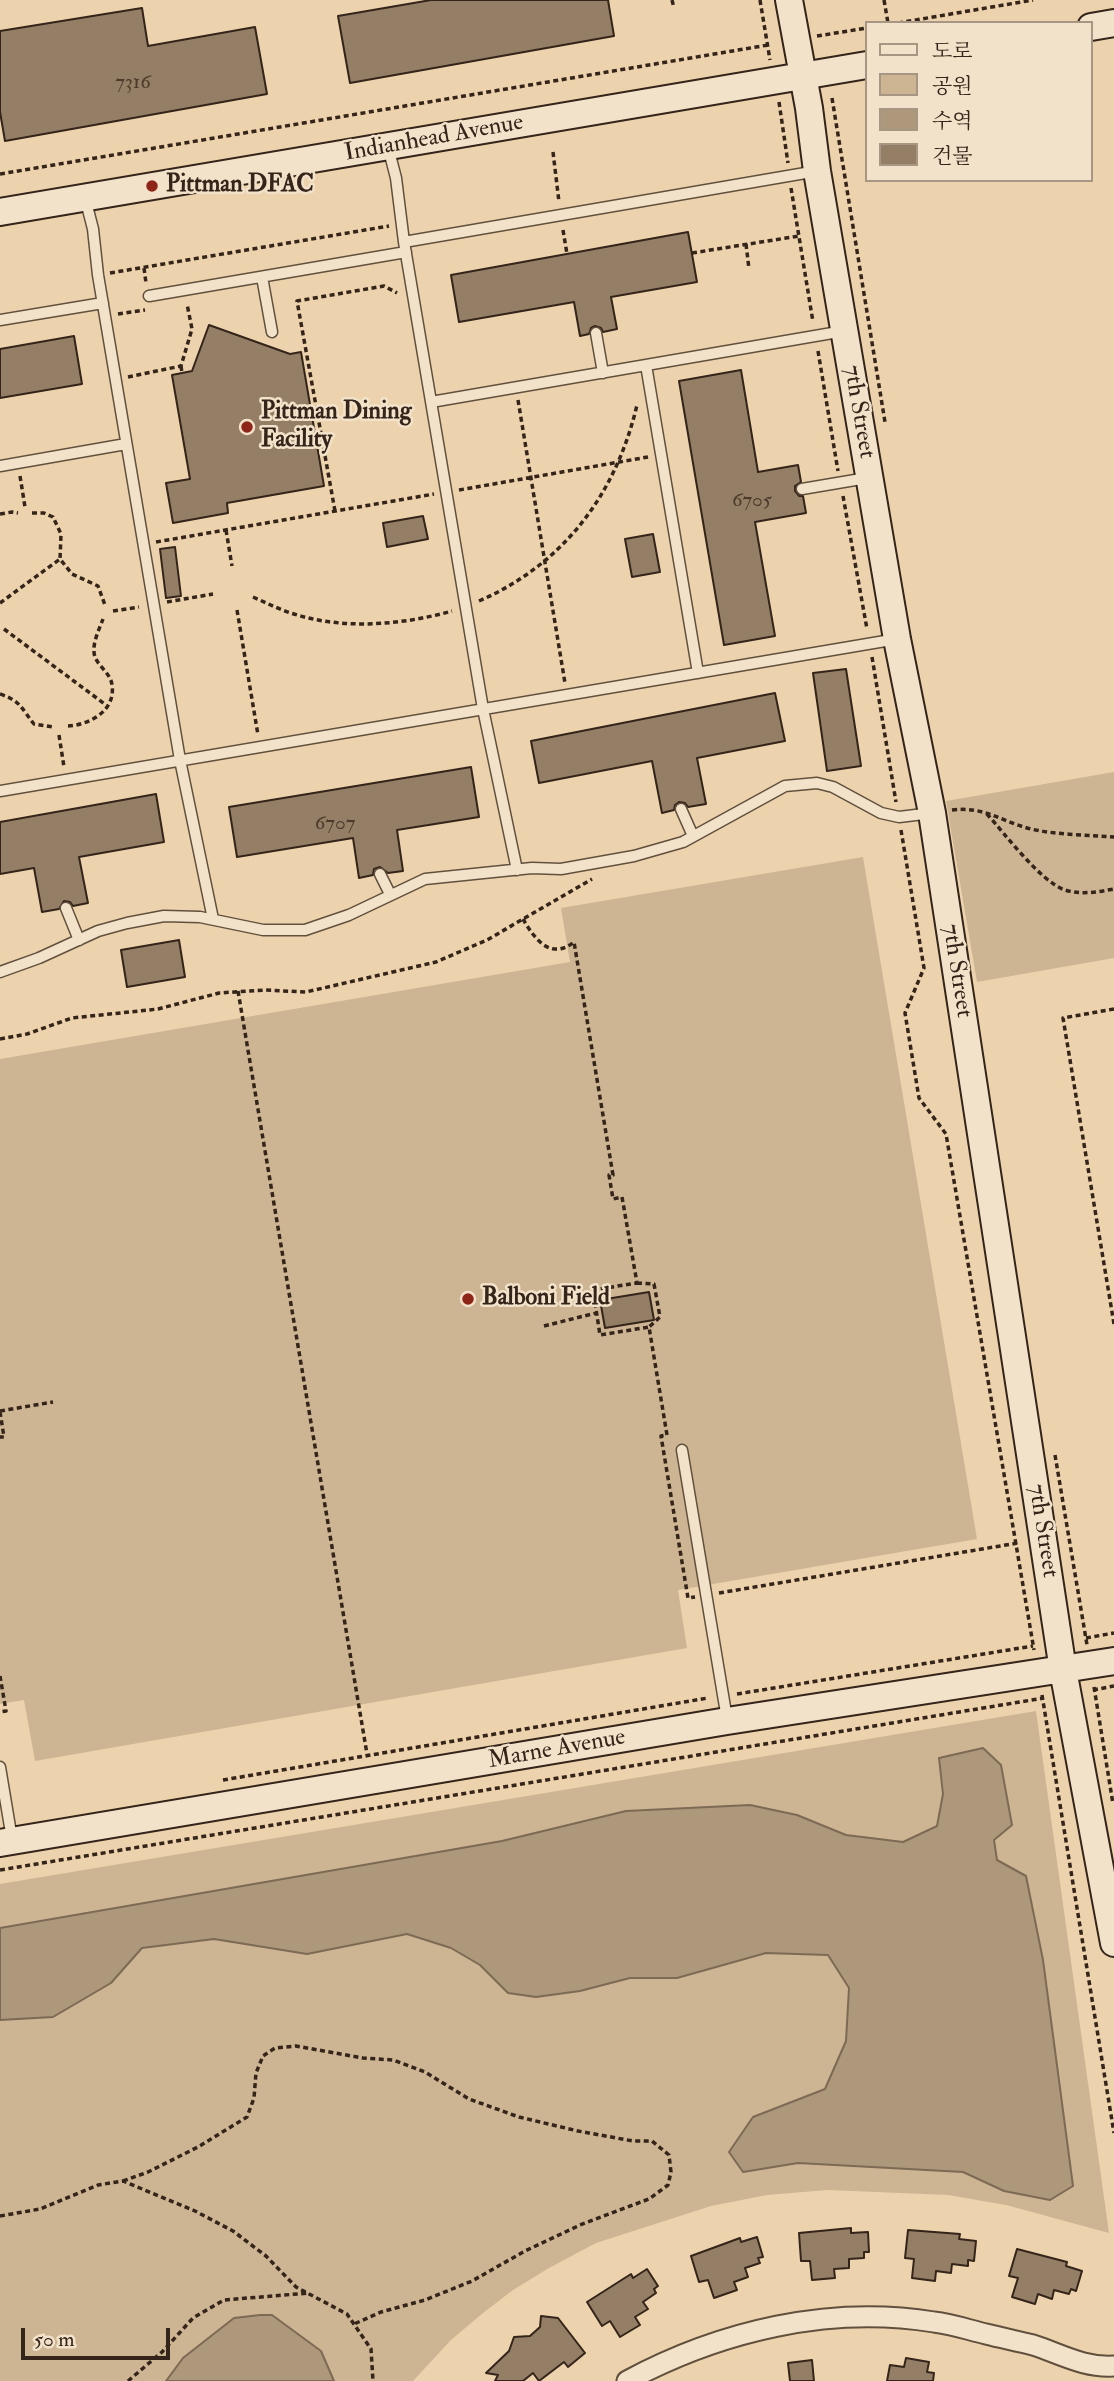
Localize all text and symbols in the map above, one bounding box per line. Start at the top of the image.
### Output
legend [866,21,1093,182]
text: 도로 [932,38,973,65]
house number: 7316 [115,70,151,96]
text: 공원 [932,73,973,100]
text: 수역 [932,108,973,135]
street label: Indianhead Avenue [342,109,526,169]
text: 건물 [932,143,973,170]
place label: Pittman DFAC [166,172,314,200]
marker: Pittman DFAC [144,178,160,194]
street label: 7th Street [836,363,880,461]
place label: Pittman Dining Facility [261,399,412,455]
marker: Pittman Dining Facility [239,419,255,435]
house number: 6705 [732,488,772,514]
house number: 6707 [315,811,355,837]
street label: 7th Street [934,922,978,1020]
place label: Balboni Field [482,1285,610,1313]
marker: Balboni Field [460,1291,476,1307]
street label: 7th Street [1020,1482,1064,1580]
street label: Marne Avenue [486,1724,628,1776]
scale bar [24,2314,173,2358]
text: 50 m [34,2326,75,2353]

